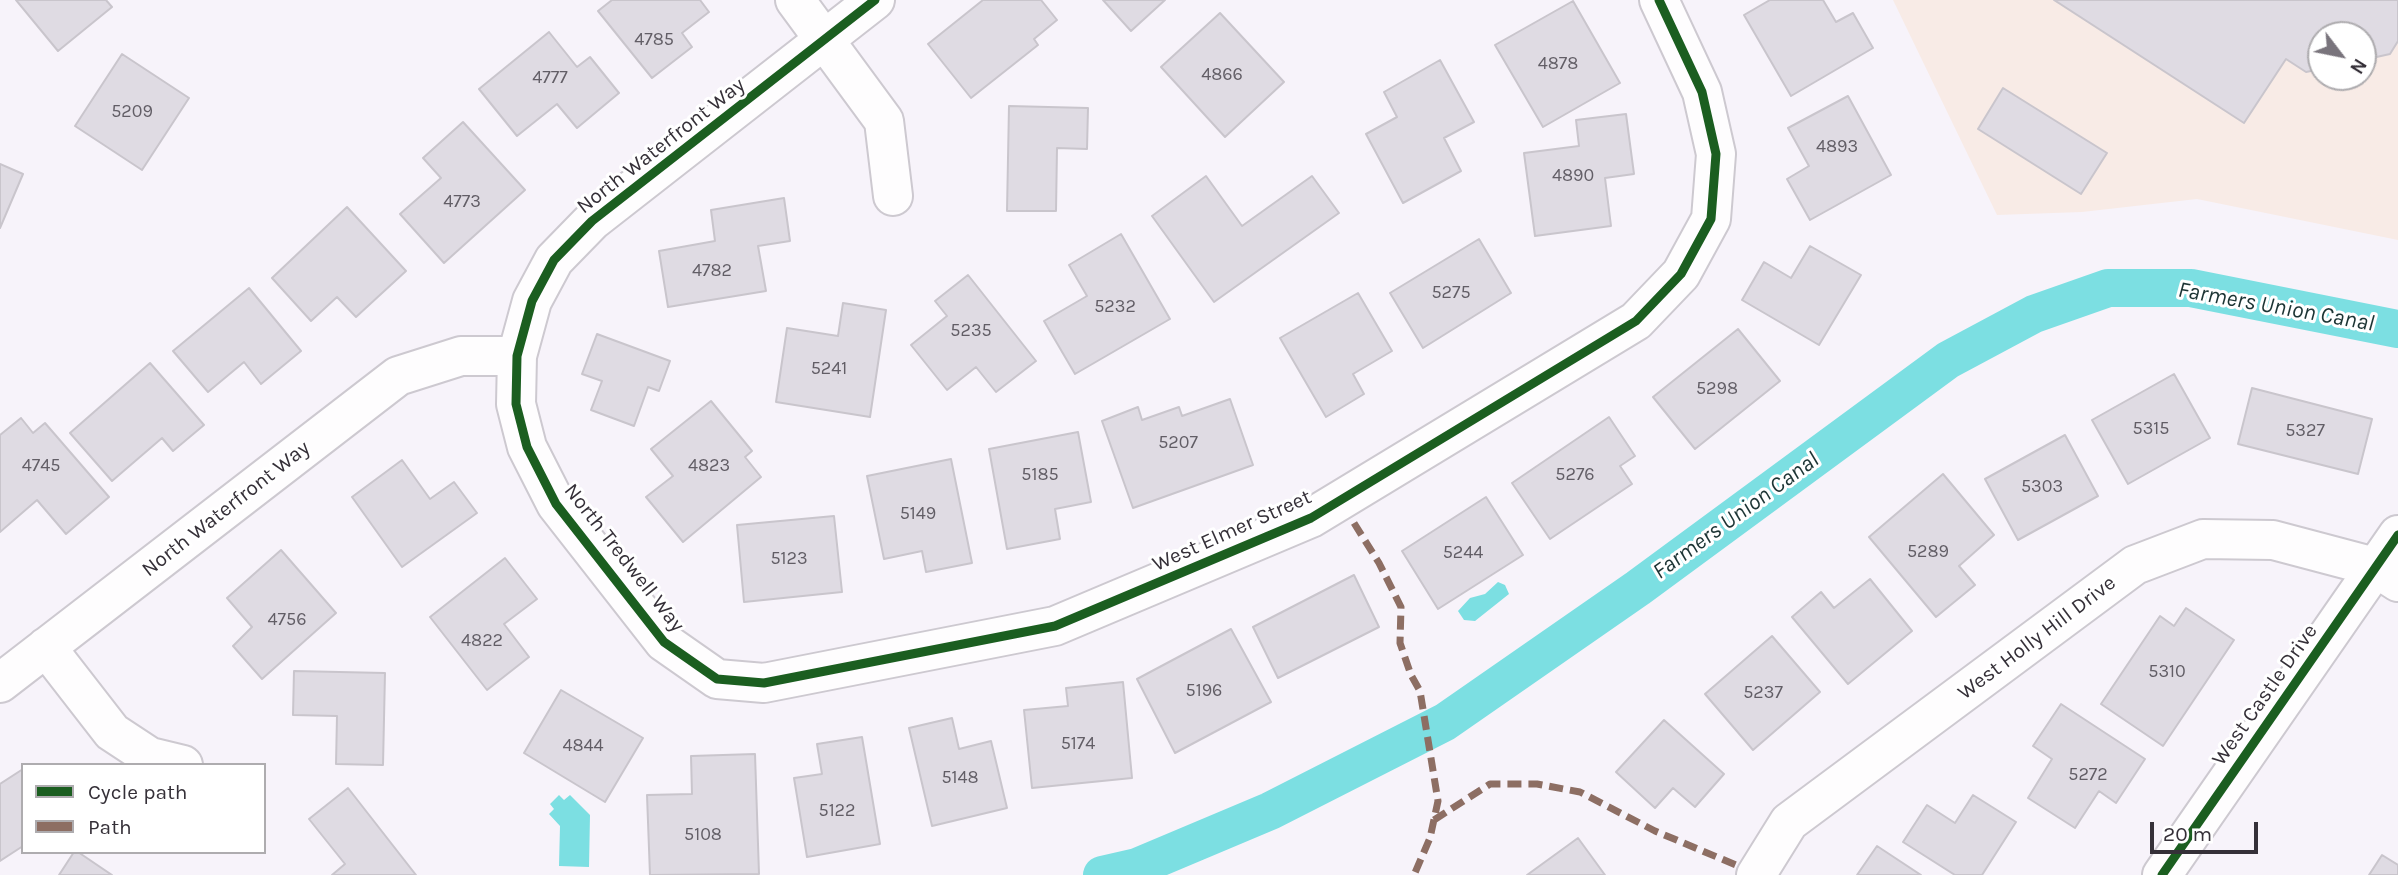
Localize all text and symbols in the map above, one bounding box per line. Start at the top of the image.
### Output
north arrow [2307,21,2377,91]
house number: 4785 [634,29,674,51]
house number: 4878 [1538,53,1578,75]
text: N [2345,54,2371,78]
house number: 4866 [1201,64,1243,86]
house number: 4777 [532,67,568,89]
street label: North Waterfront Way [572,73,750,219]
house number: 5209 [111,101,153,123]
house number: 4893 [1816,136,1858,158]
house number: 4890 [1552,165,1594,187]
house number: 4773 [443,191,481,213]
house number: 4782 [692,260,732,282]
water label: Farmers Union Canal [2176,276,2376,338]
house number: 5275 [1431,282,1471,304]
house number: 5232 [1094,296,1136,318]
house number: 5235 [950,320,992,342]
house number: 5241 [811,358,847,380]
house number: 5298 [1696,378,1738,400]
house number: 5315 [2133,418,2169,440]
house number: 5327 [2285,420,2325,442]
house number: 5207 [1158,432,1198,454]
street label: North Waterfront Way [137,436,315,582]
water label: Farmers Union Canal [1648,446,1824,586]
house number: 4745 [22,455,60,477]
house number: 4823 [688,455,730,477]
house number: 5185 [1021,464,1059,486]
house number: 5276 [1555,464,1595,486]
house number: 5303 [2021,476,2063,498]
street label: North Tredwell Way [558,479,690,637]
street label: West Elmer Street [1149,485,1315,577]
house number: 5149 [900,503,936,525]
house number: 5289 [1907,541,1949,563]
house number: 5244 [1443,542,1483,564]
house number: 5123 [770,548,808,570]
street label: West Holly Hill Drive [1953,570,2121,706]
house number: 4756 [268,609,306,631]
street label: West Castle Drive [2207,619,2323,771]
house number: 4822 [461,630,503,652]
house number: 5310 [2148,661,2186,683]
house number: 5196 [1186,680,1222,702]
house number: 5237 [1743,682,1783,704]
house number: 5174 [1061,733,1095,755]
house number: 4844 [562,735,604,757]
legend [21,763,266,854]
house number: 5272 [2068,764,2108,786]
house number: 5148 [941,767,979,789]
text: Cycle path [88,780,188,804]
house number: 5122 [819,800,855,822]
scale bar [2153,808,2262,852]
text: Path [88,815,132,839]
text: 20 m [2163,822,2212,846]
house number: 5108 [684,824,722,846]

